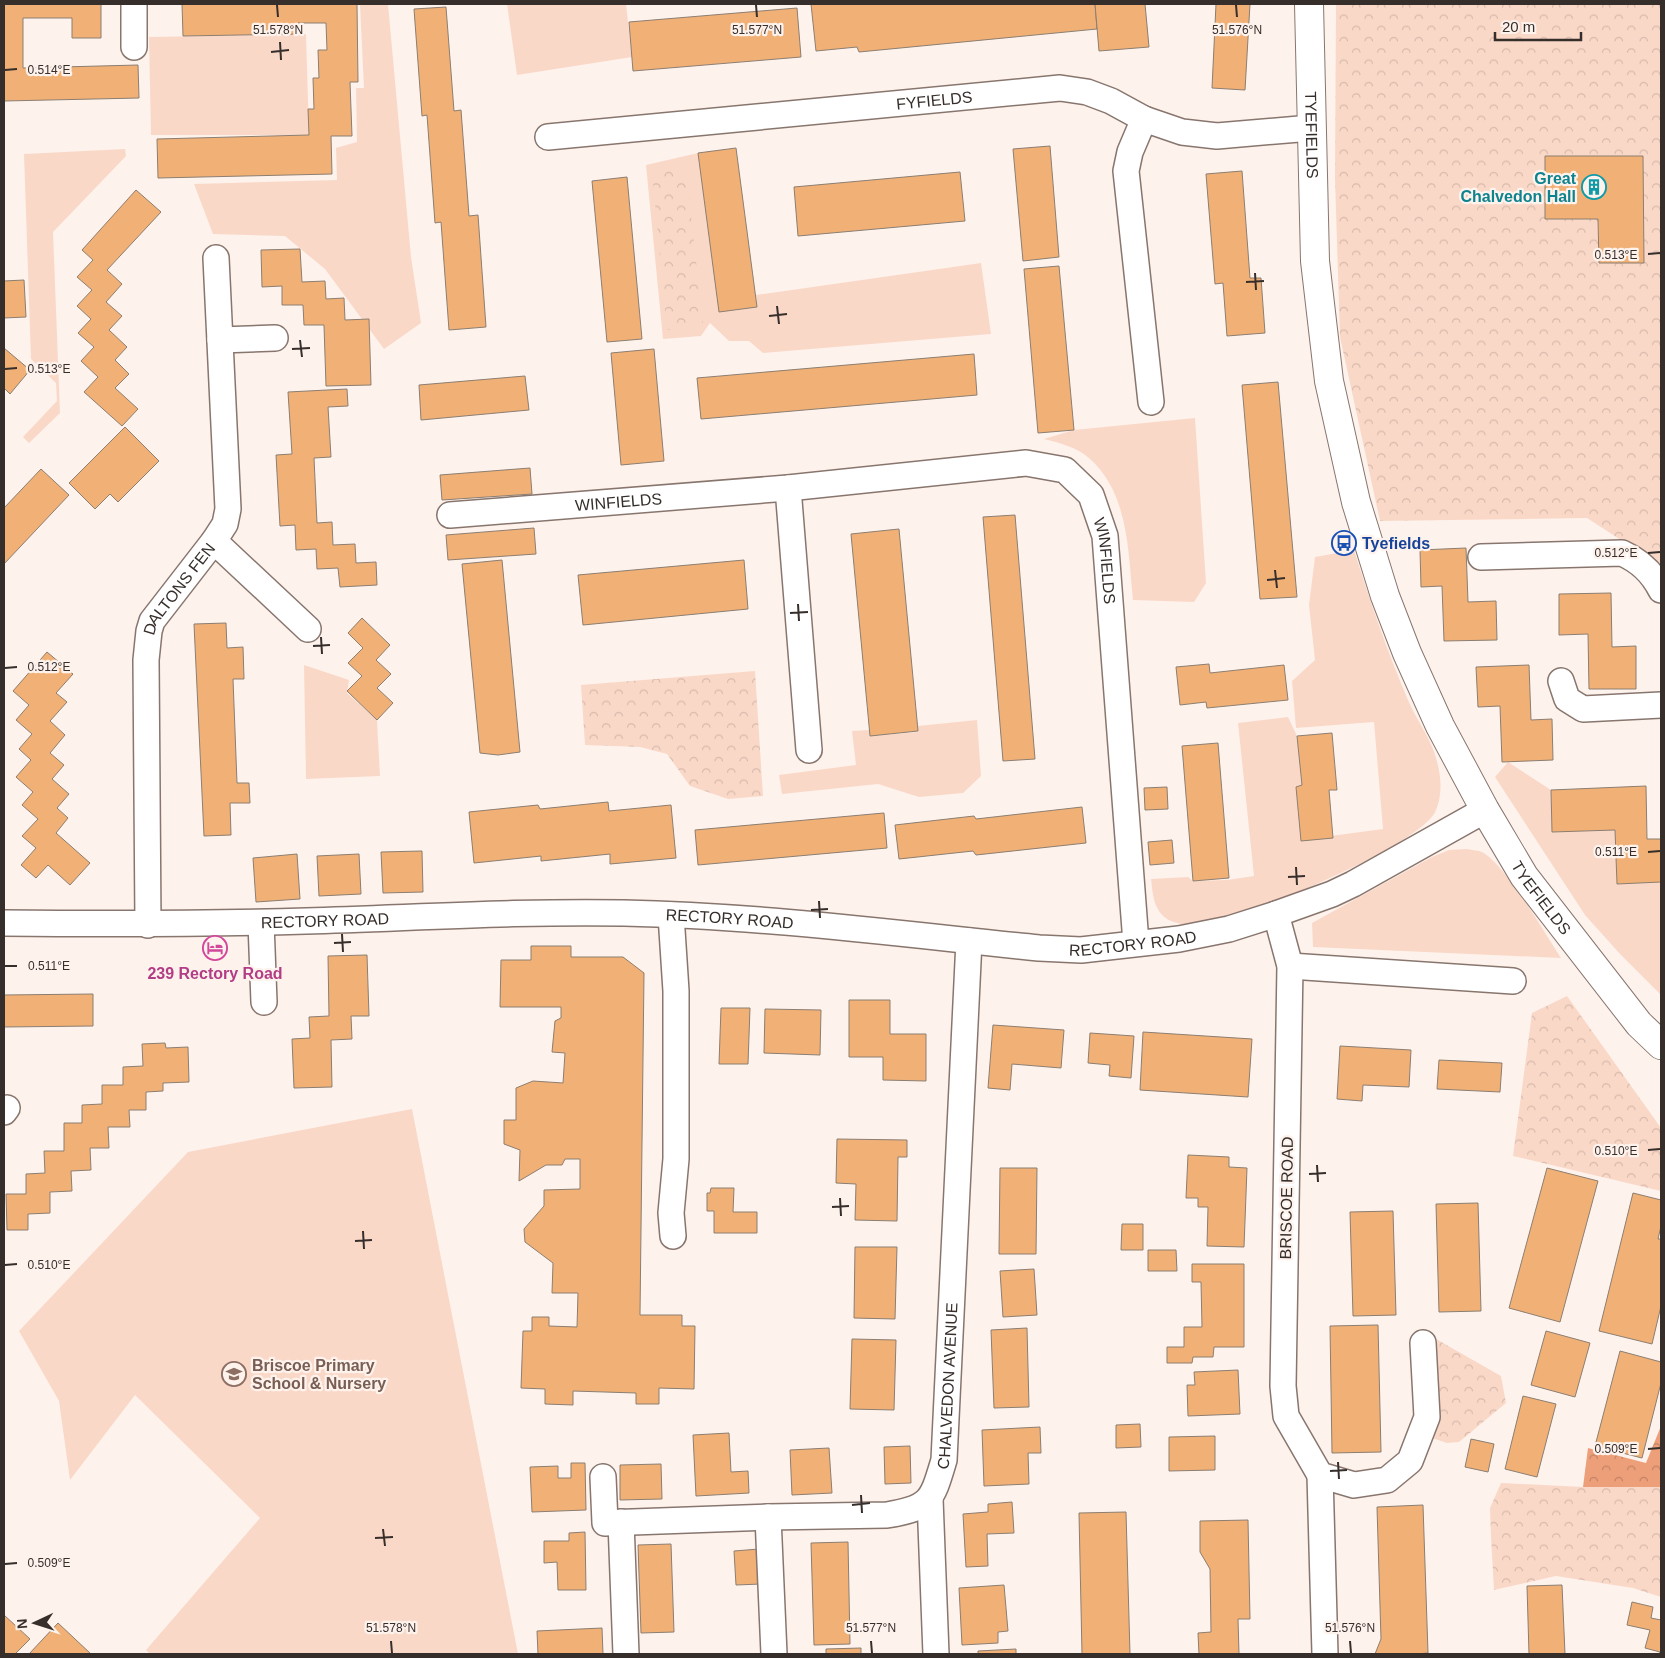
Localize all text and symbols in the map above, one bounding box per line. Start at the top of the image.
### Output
scale bar [1495,10,1581,42]
text: 20 m [1502,18,1535,35]
text: 51.578°N [253,23,303,37]
text: 51.577°N [732,23,782,37]
text: 51.576°N [1212,23,1262,37]
text: 0.514°E [28,63,70,77]
street label: FYFIELDS [895,88,973,113]
street label: TYEFIELDS [1302,91,1321,179]
place label: Great Chalvedon Hall [1460,170,1577,205]
building icon: Great Chalvedon Hall [1581,174,1607,200]
text: 0.513°E [1595,248,1637,262]
text: 0.513°E [28,362,70,376]
street label: WINFIELDS [574,490,663,514]
street label: WINFIELDS [1090,515,1118,605]
bus stop icon: Tyefields [1331,530,1357,556]
place label: Tyefields [1362,535,1430,552]
street label: DALTONS FEN [140,540,218,637]
text: 0.512°E [1595,546,1637,560]
text: 0.512°E [28,660,70,674]
text: 0.511°E [1595,845,1637,859]
street label: TYEFIELDS [1508,858,1574,938]
street label: RECTORY ROAD [665,906,794,932]
street label: RECTORY ROAD [261,910,389,931]
street label: RECTORY ROAD [1069,928,1198,959]
hotel icon: 239 Rectory Road [202,935,228,961]
text: 0.511°E [28,959,70,973]
place label: 239 Rectory Road [147,965,283,982]
street label: BRISCOE ROAD [1277,1137,1296,1259]
text: 0.510°E [1595,1144,1637,1158]
text: 0.510°E [28,1258,70,1272]
street label: CHALVEDON AVENUE [934,1302,961,1471]
place label: Briscoe Primary School & Nursery [252,1357,386,1392]
school or university icon: Briscoe Primary School & Nursery [221,1361,247,1387]
text: 0.509°E [1595,1442,1637,1456]
text: 0.509°E [28,1556,70,1570]
north arrow [10,1598,60,1648]
text: N [14,1618,30,1630]
text: 51.578°N [366,1621,416,1635]
text: 51.577°N [846,1621,896,1635]
text: 51.576°N [1325,1621,1375,1635]

